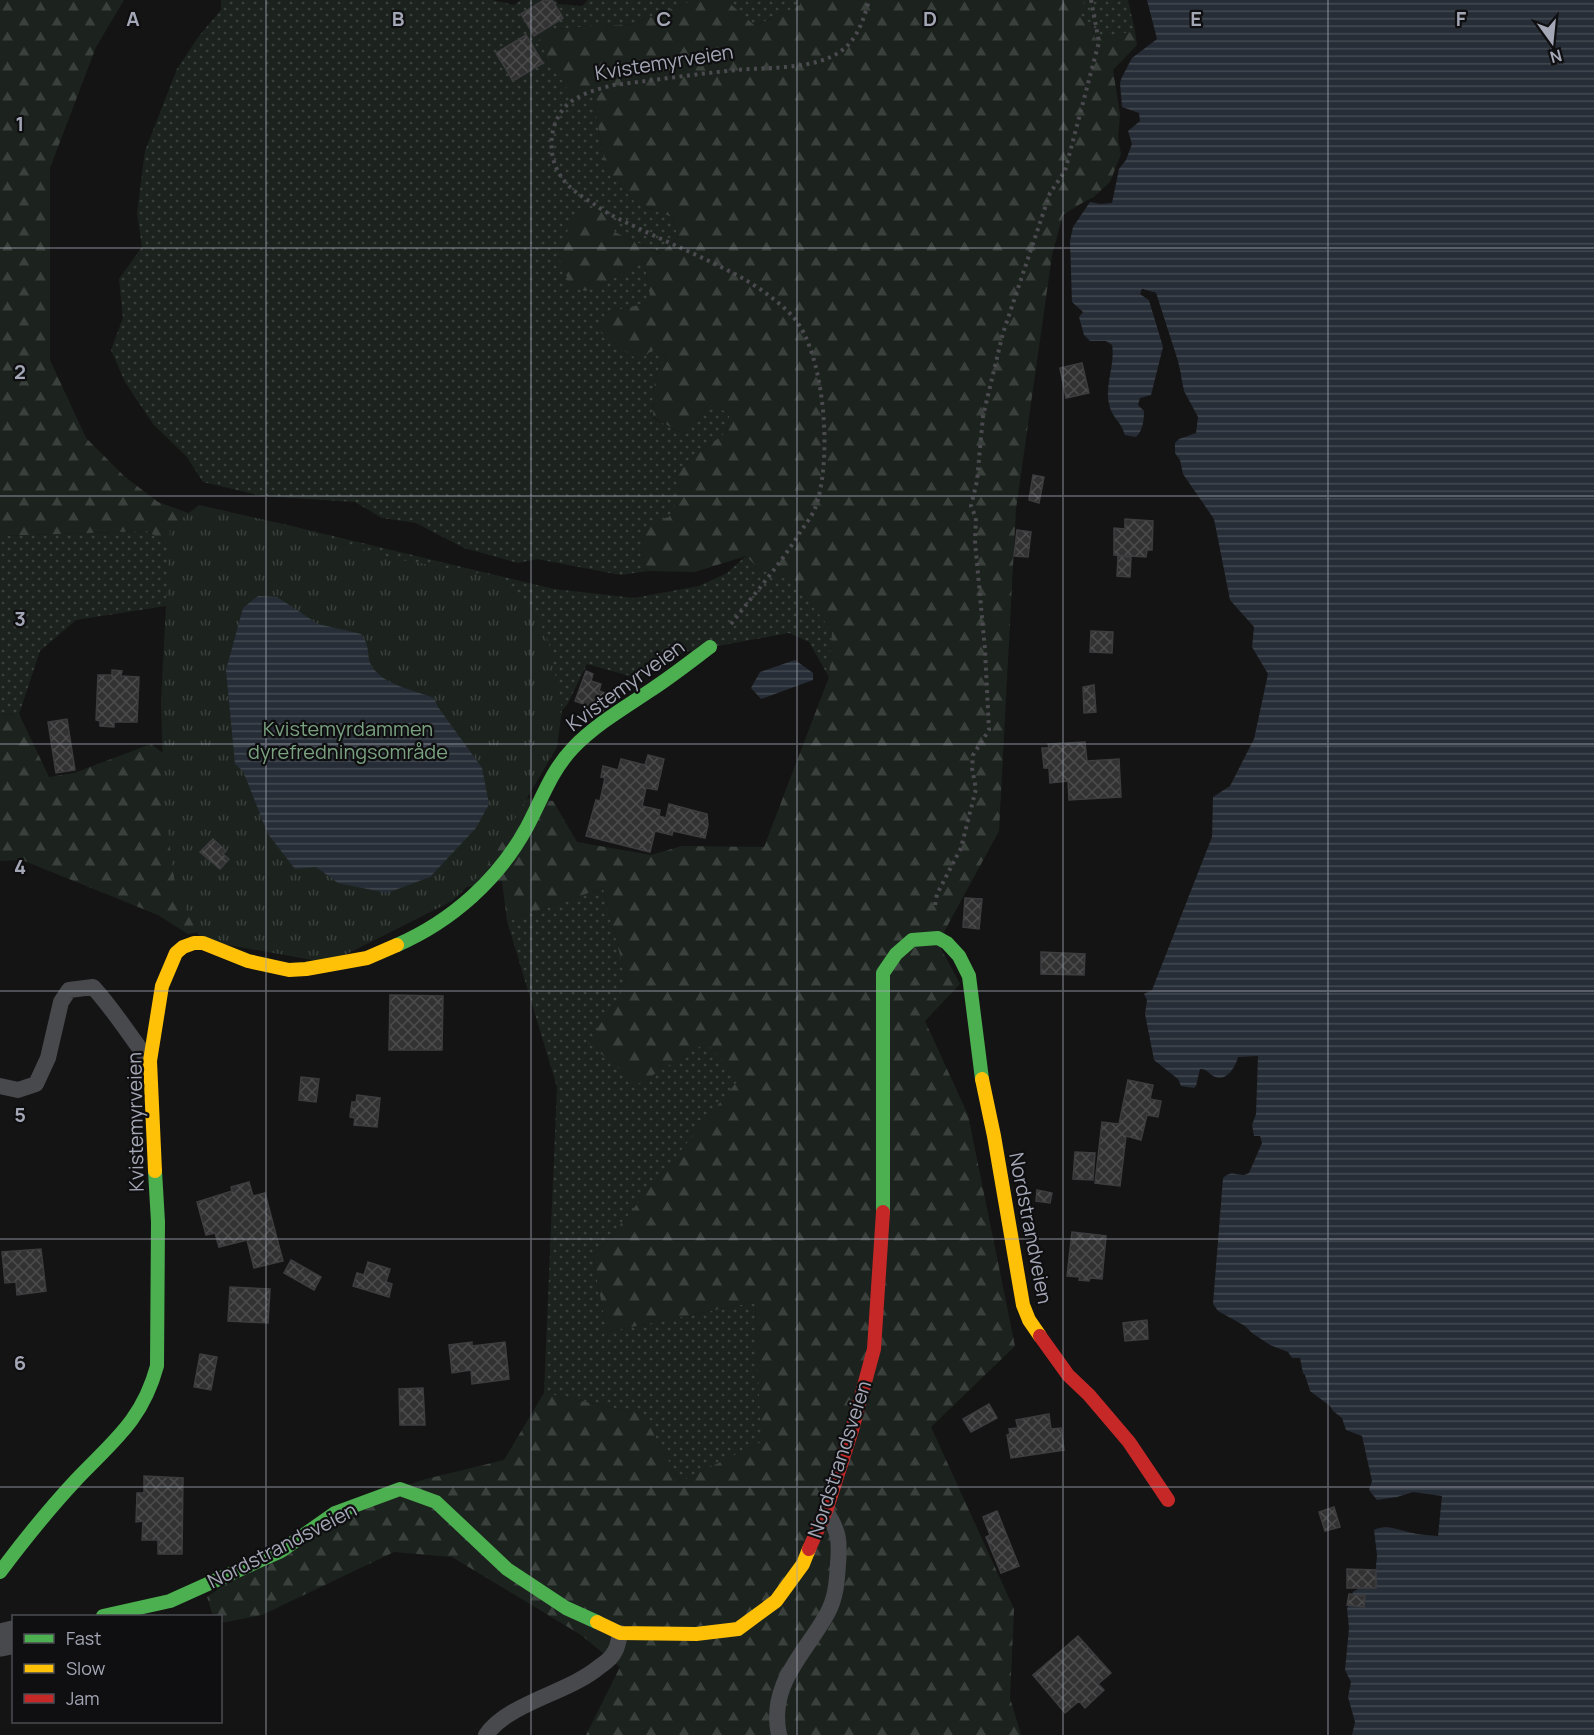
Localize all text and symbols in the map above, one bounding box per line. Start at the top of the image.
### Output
text: A [126,5,140,32]
text: B [392,5,405,32]
text: C [657,5,671,32]
text: D [923,5,937,32]
text: E [1190,5,1202,32]
text: F [1456,5,1467,32]
north arrow [1522,12,1582,72]
street label: Kvistemyrveien [593,38,735,86]
text: N [1547,44,1564,69]
text: 1 [16,110,24,137]
text: 2 [14,358,26,385]
text: 3 [14,605,26,632]
street label: Kvistemyrveien [560,633,690,737]
park label: Kvistemyrdammen dyrefredningsområde [248,715,448,765]
text: 4 [14,853,26,880]
street label: Kvistemyrveien [120,1052,150,1192]
text: 5 [14,1101,26,1128]
street label: Nordstrandveien [1003,1150,1059,1306]
text: 6 [14,1349,26,1376]
street label: Nordstrandsveien [801,1377,877,1541]
street label: Nordstrandsveien [203,1496,361,1594]
legend [12,1615,222,1723]
text: Fast [66,1626,101,1650]
text: Slow [66,1656,106,1680]
text: Jam [66,1686,100,1710]

